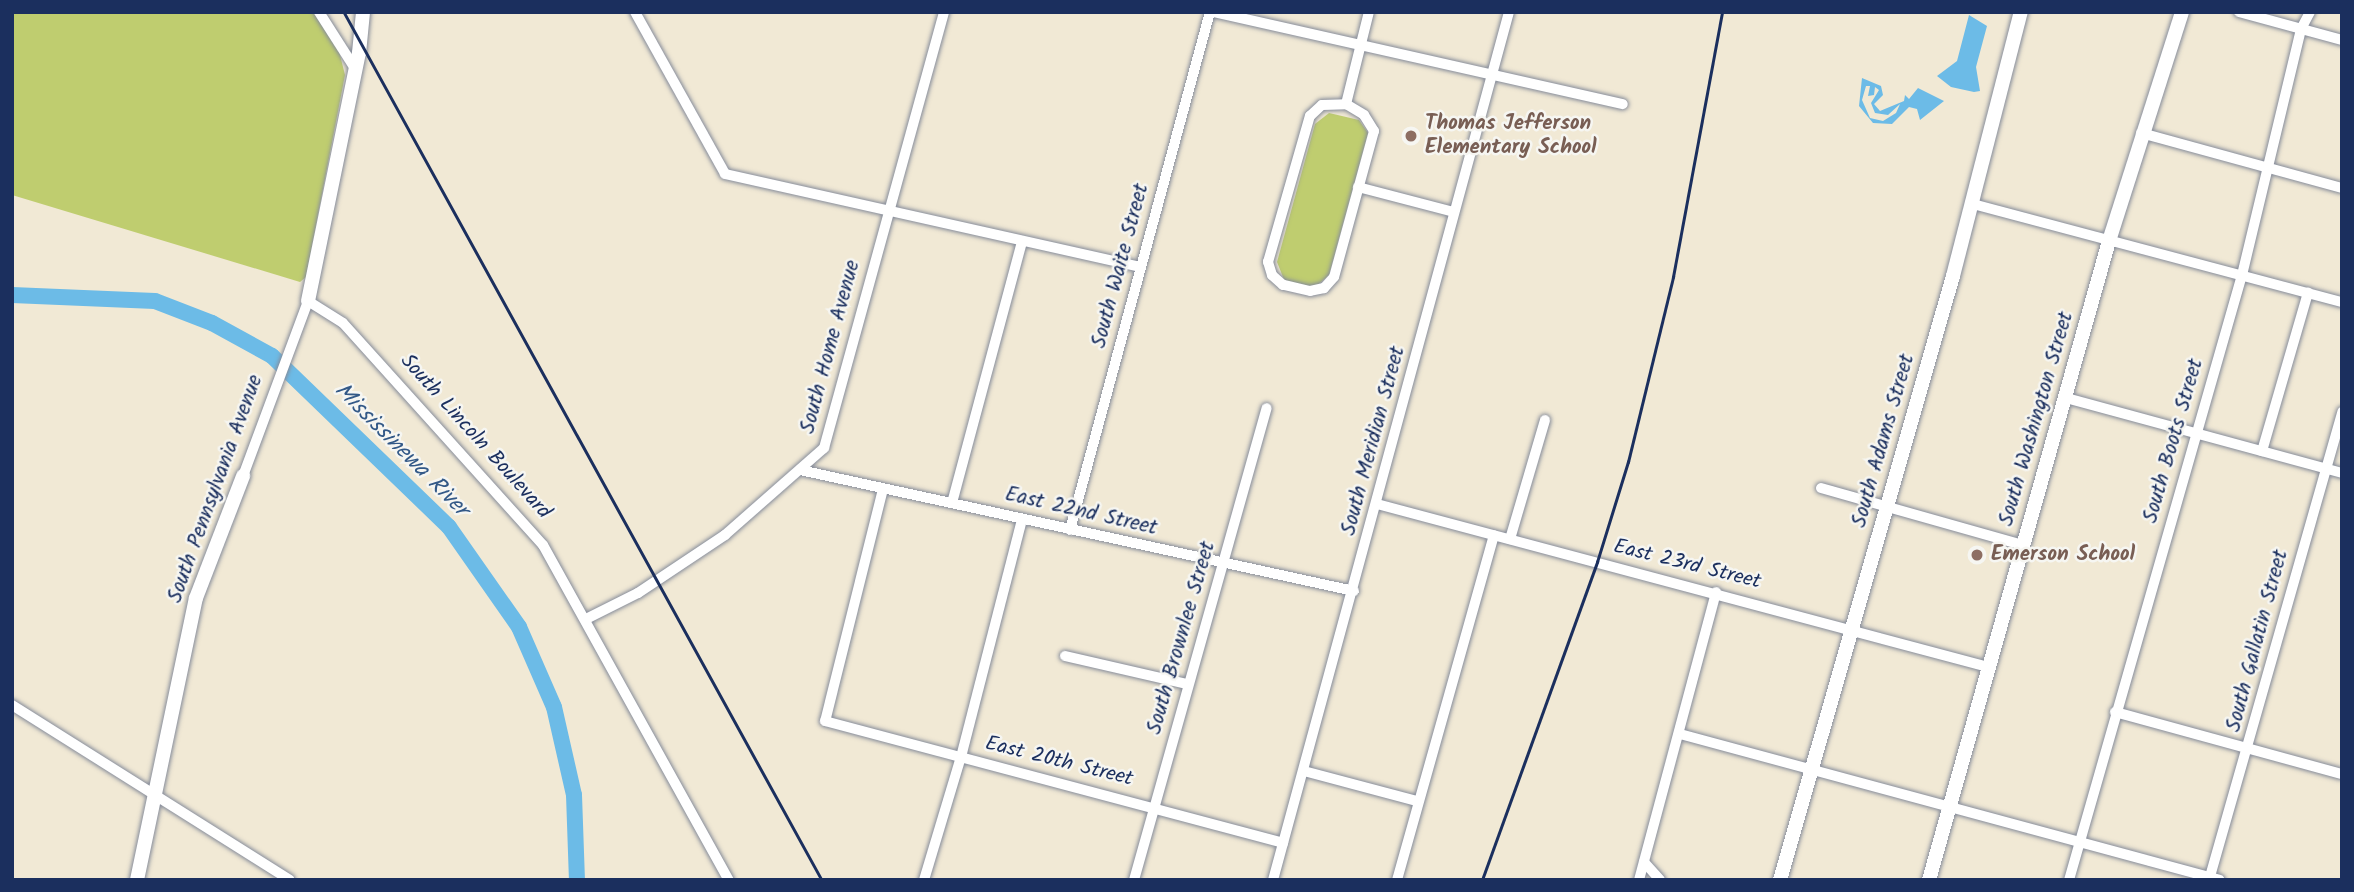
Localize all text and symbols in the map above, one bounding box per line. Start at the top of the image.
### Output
place label: Thomas Jefferson Elementary School [1425,111,1597,161]
marker: Thomas Jefferson Elementary School [1403,128,1419,144]
street label: South Waite Street [1087,181,1155,351]
street label: South Home Avenue [796,257,866,437]
street label: South Washington Street [1994,309,2080,529]
street label: South Meridian Street [1337,344,1411,538]
street label: South Lincoln Boulevard [394,349,556,525]
street label: South Adams Street [1847,351,1921,531]
street label: South Boots Street [2138,356,2210,526]
street label: South Pennsylvania Avenue [163,372,269,606]
water label: Mississinewa River [328,377,474,523]
street label: East 22nd Street [1002,482,1160,542]
street label: East 23rd Street [1611,535,1763,595]
street label: South Brownlee Street [1142,539,1222,737]
place label: Emerson School [1991,542,2135,568]
marker: Emerson School [1969,547,1985,563]
street label: South Gallatin Street [2222,547,2294,735]
street label: East 20th Street [983,731,1135,793]

